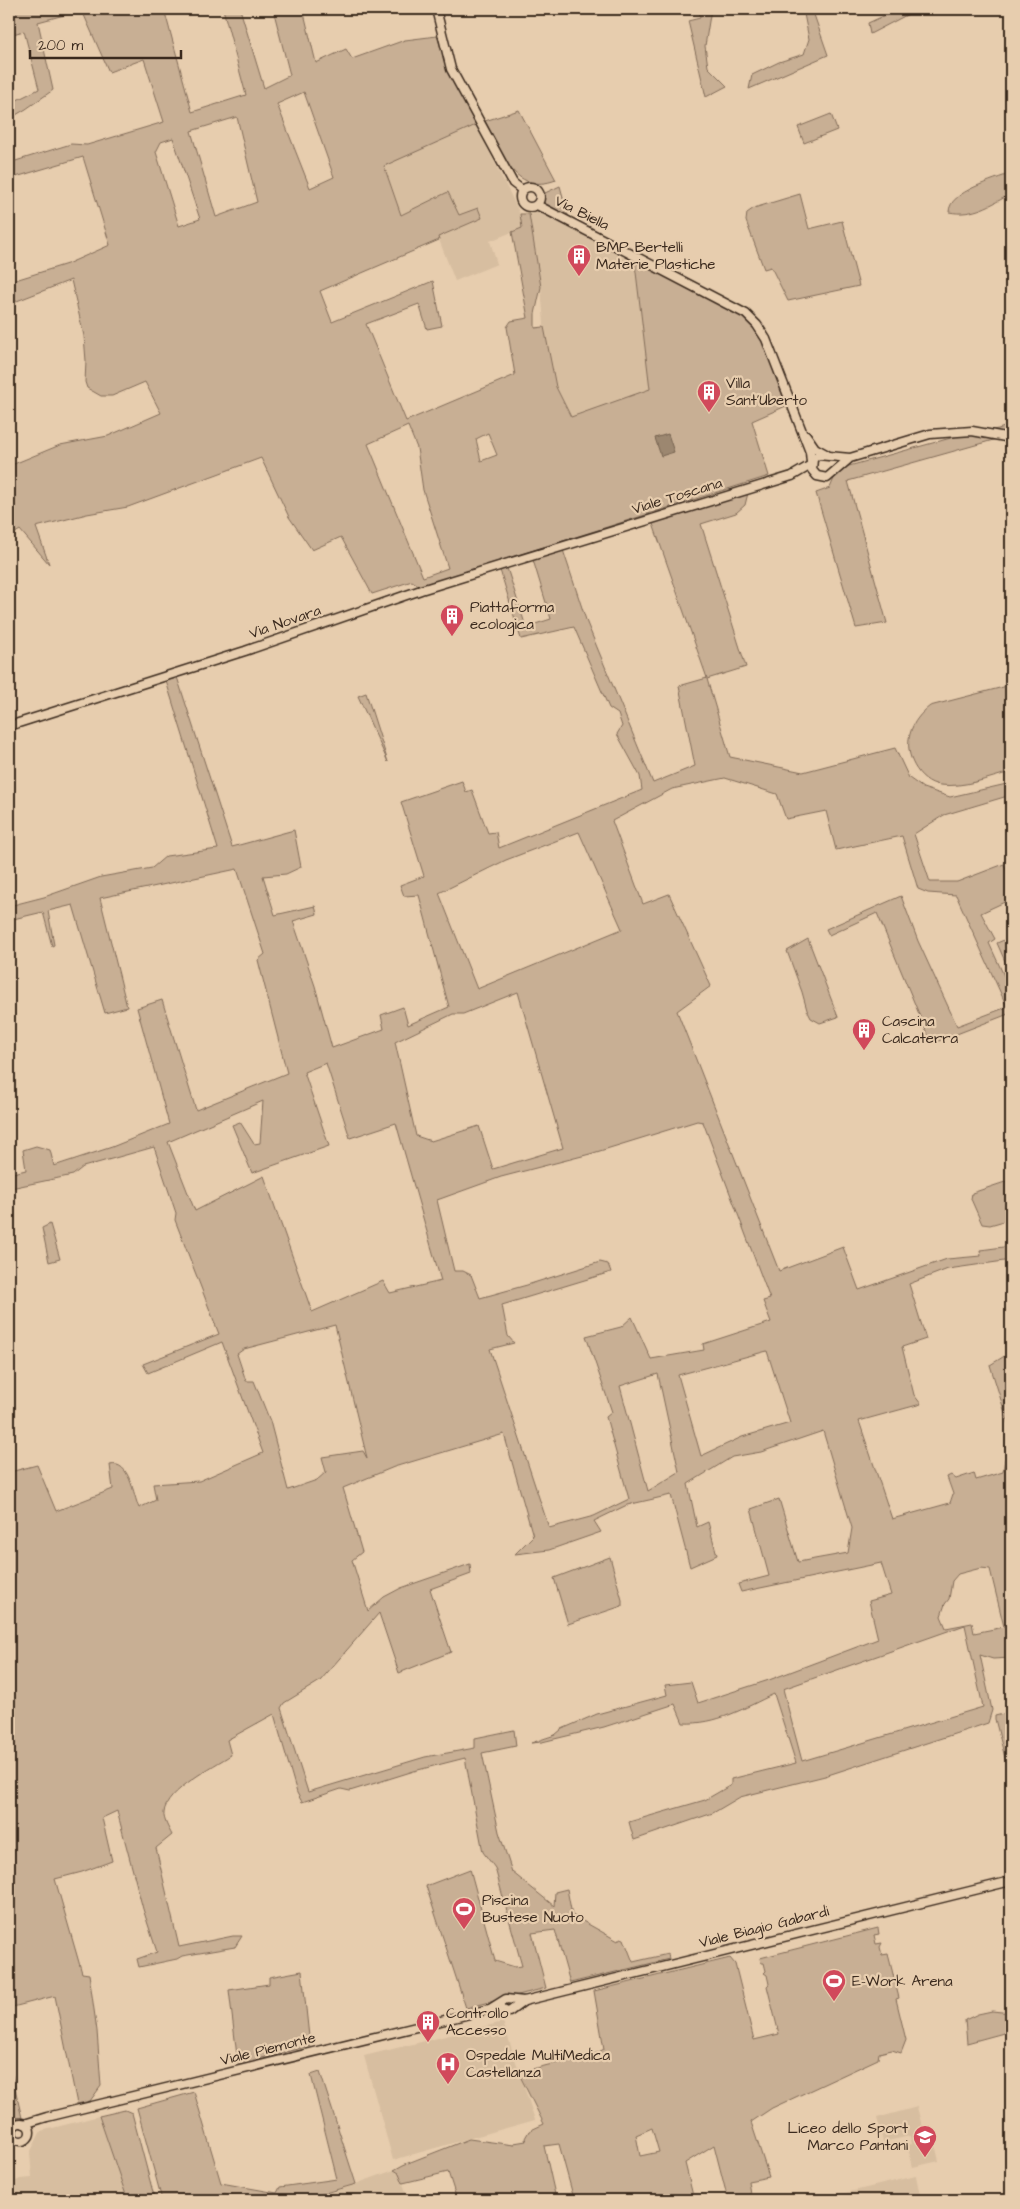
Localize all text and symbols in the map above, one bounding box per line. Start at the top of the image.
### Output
scale bar [30,28,181,60]
text: 200 m [38,35,84,56]
street label: Via Biella [551,190,613,236]
place label: BMP Bertelli Materie Plastiche [596,237,715,275]
building icon: BMP Bertelli Materie Plastiche [566,243,592,277]
place label: Villa Sant'Uberto [726,373,808,411]
building icon: Villa Sant'Uberto [696,379,722,413]
street label: Viale Toscana [629,472,725,520]
place label: Piattaforma ecologica [470,597,555,636]
street label: Via Novara [246,600,324,644]
building icon: Piattaforma ecologica [439,603,465,637]
place label: Cascina Calcaterra [882,1011,958,1049]
building icon: Cascina Calcaterra [851,1017,877,1051]
place label: Piscina Bustese Nuoto [482,1890,584,1928]
sports icon: Piscina Bustese Nuoto [451,1896,477,1930]
street label: Viale Biagio Gabardi [697,1901,832,1954]
sports icon: E-Work Arena [821,1968,847,2002]
place label: E-Work Arena [852,1971,953,1992]
place label: Controllo Accesso [446,2003,509,2041]
building icon: Controllo Accesso [415,2009,441,2043]
street label: Viale Piemonte [218,2027,318,2071]
place label: Ospedale MultiMedica Castellanza [466,2045,611,2083]
hospital icon: Ospedale MultiMedica Castellanza [435,2051,461,2085]
place label: Liceo dello Sport Marco Pantani [788,2118,909,2156]
school or university icon: Liceo dello Sport Marco Pantani [912,2124,938,2158]

